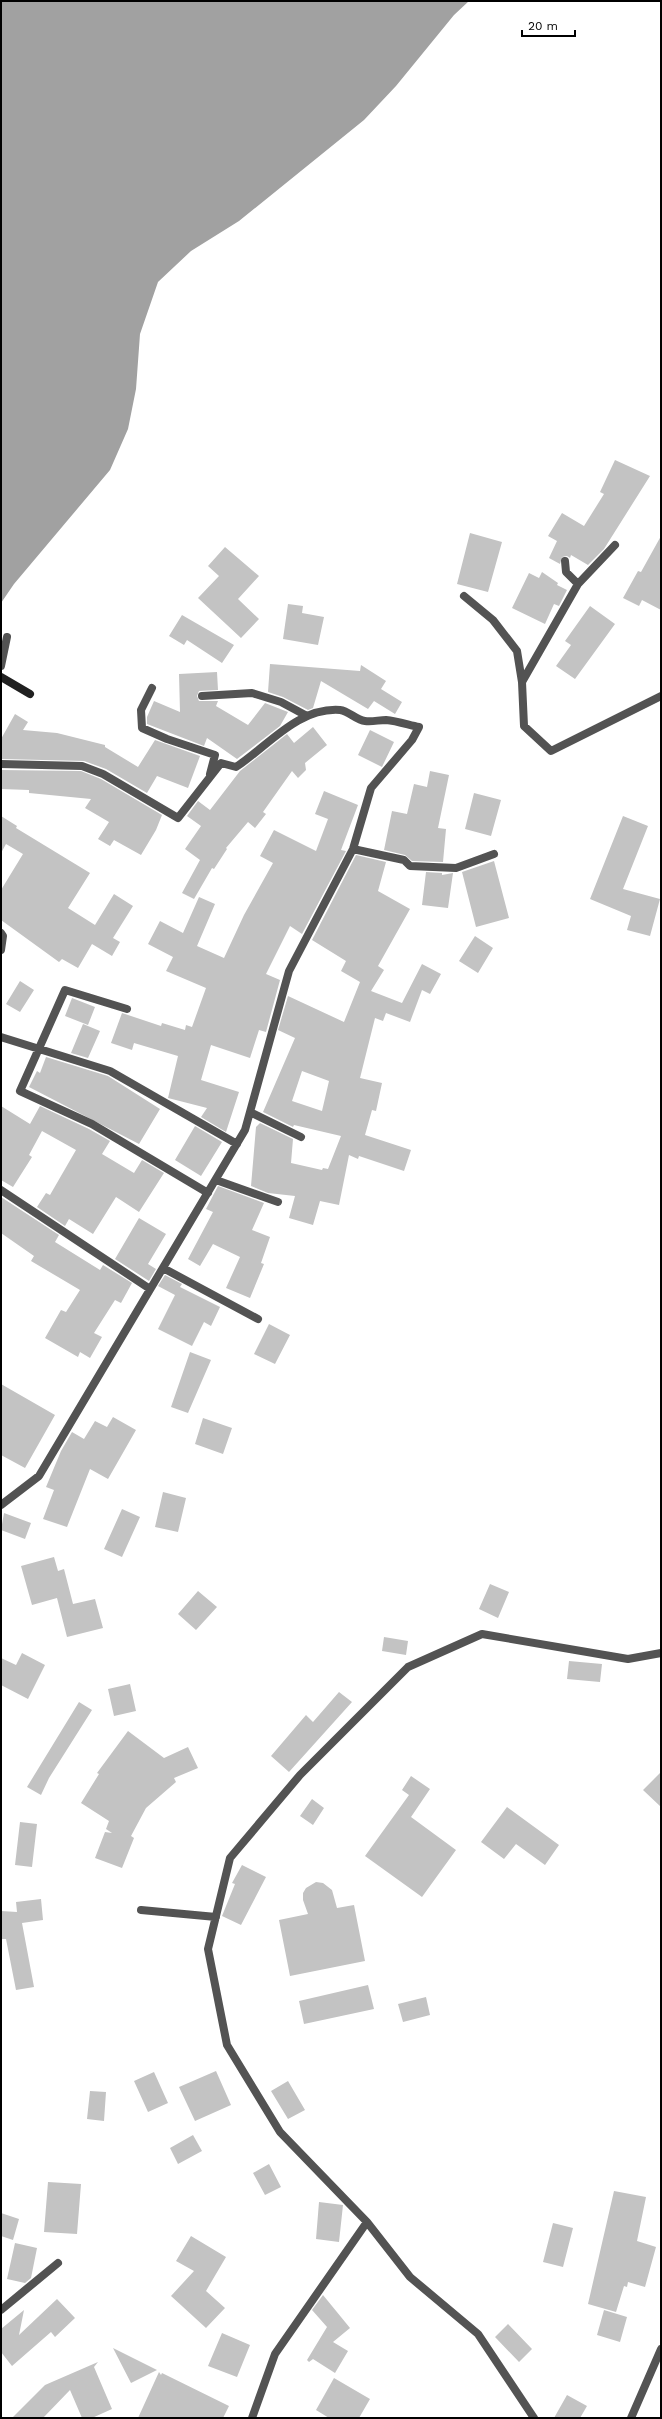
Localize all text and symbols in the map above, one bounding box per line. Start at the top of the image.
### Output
scale bar [522,12,575,38]
text: 20 m [528,19,558,33]

